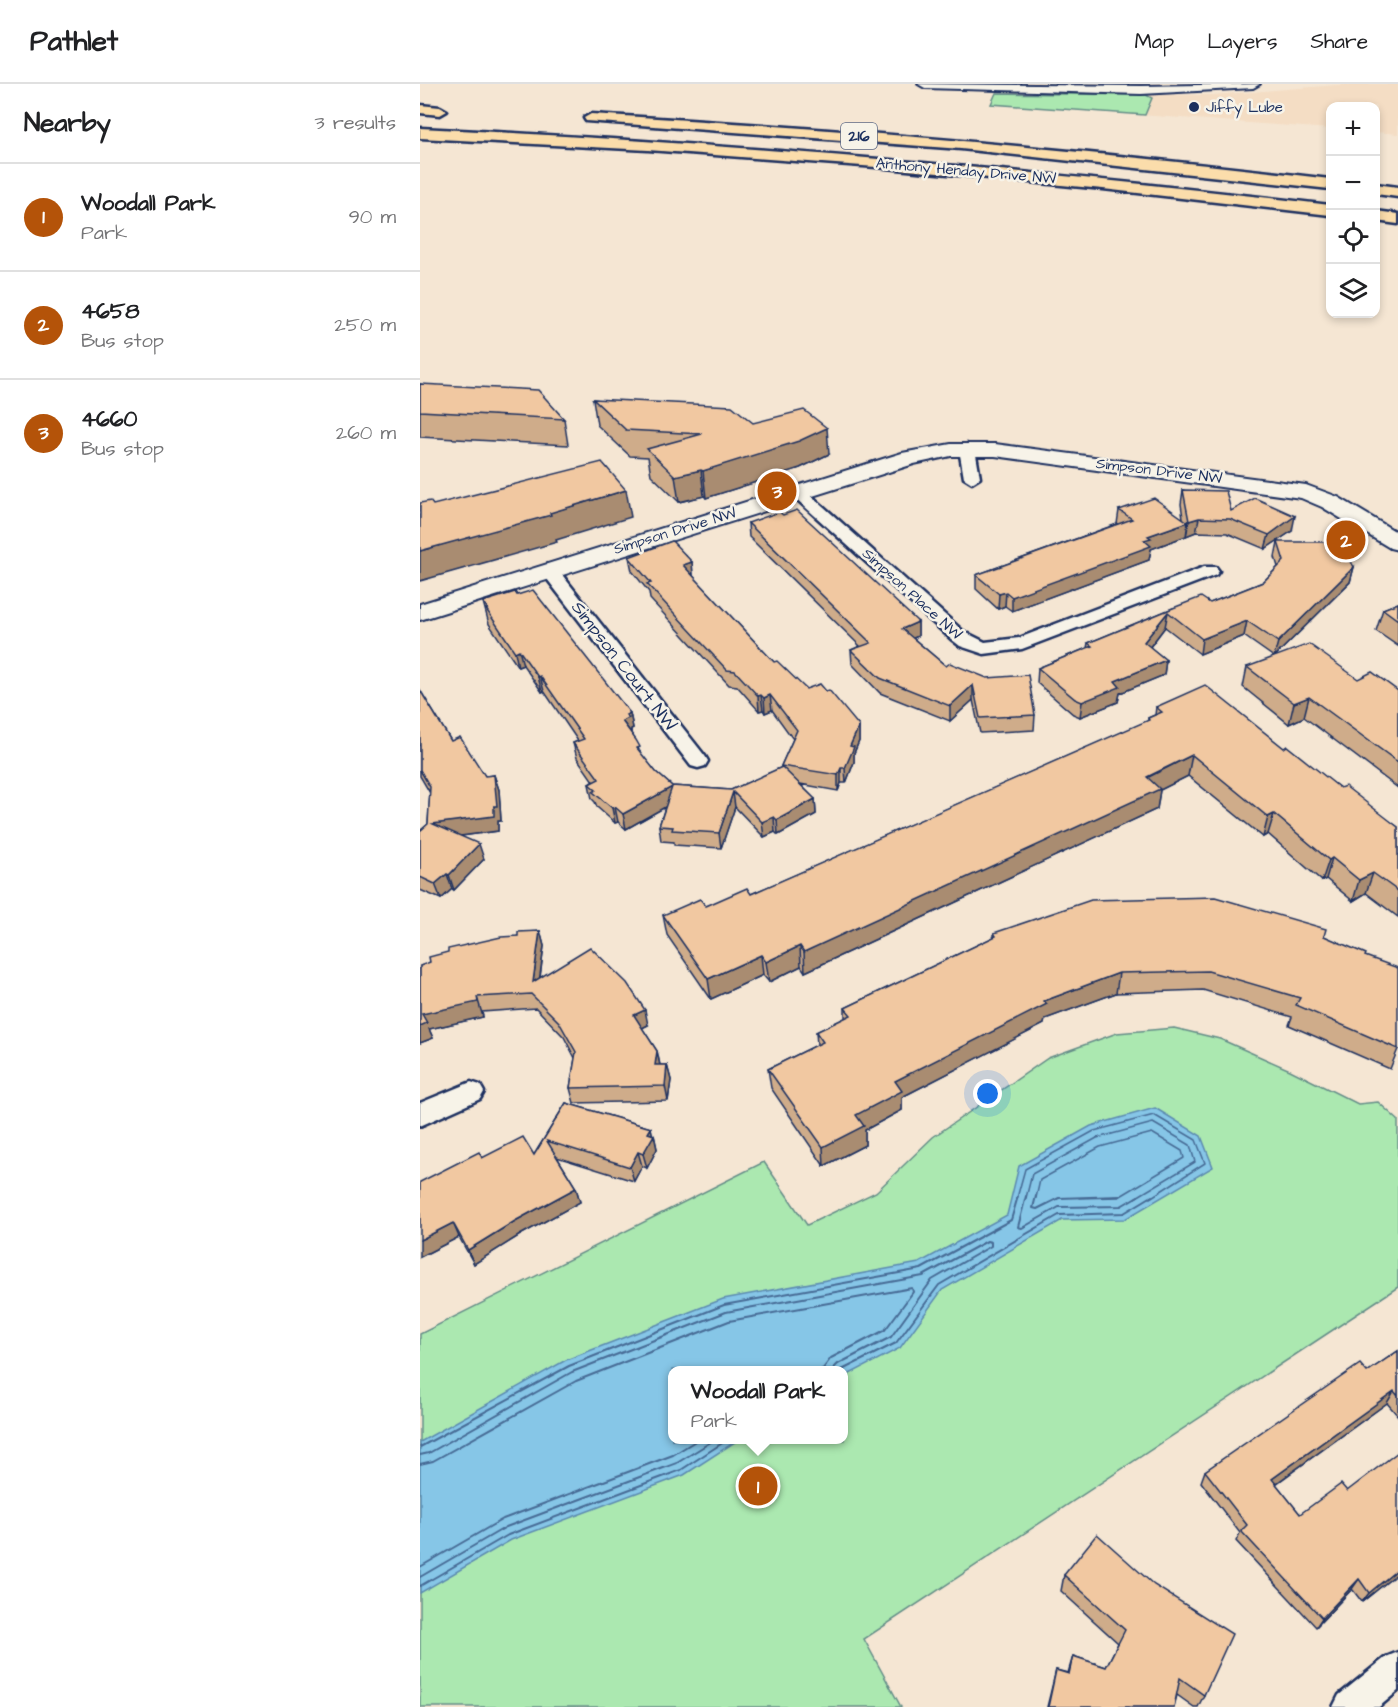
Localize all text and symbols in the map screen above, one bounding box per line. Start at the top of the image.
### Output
text: Pathlet [30,22,118,61]
text: Map [1134,27,1174,56]
text: Layers [1207,27,1277,56]
text: Share [1310,27,1368,56]
place label: Jiffy Lube [1206,97,1283,119]
marker: Jiffy Lube [1187,100,1201,114]
map controls [1326,102,1380,318]
button: + [1326,102,1380,156]
text: Nearby [24,105,111,141]
text: 3 results [314,109,396,137]
road number: 216 [841,123,877,149]
street label: Anthony Henday Drive NW [875,153,1057,190]
button: − [1326,156,1380,210]
text: Woodall Park [81,188,216,219]
text: 1 [42,203,45,231]
text: 90 m [348,203,396,231]
button: locate [1326,210,1380,264]
text: Park [81,219,127,247]
button: layers [1326,264,1380,318]
text: 4658 [81,296,140,327]
text: 2 [38,311,49,339]
text: 250 m [334,311,396,339]
text: Bus stop [81,327,164,355]
text: 4660 [81,404,137,435]
text: 3 [38,419,49,447]
text: 260 m [336,419,396,447]
text: Bus stop [81,435,164,463]
street label: Simpson Drive NW [1095,453,1223,489]
pin: 3 [758,468,796,514]
street label: Simpson Drive NW [611,502,739,560]
pin: 2 [1326,518,1366,562]
street label: Simpson Place NW [857,543,967,645]
street label: Simpson Court NW [565,596,683,736]
your location [973,1079,1002,1108]
popup [668,1366,848,1444]
text: Woodall Park [691,1376,825,1407]
text: Park [691,1407,737,1435]
pin: 1 [738,1464,778,1508]

